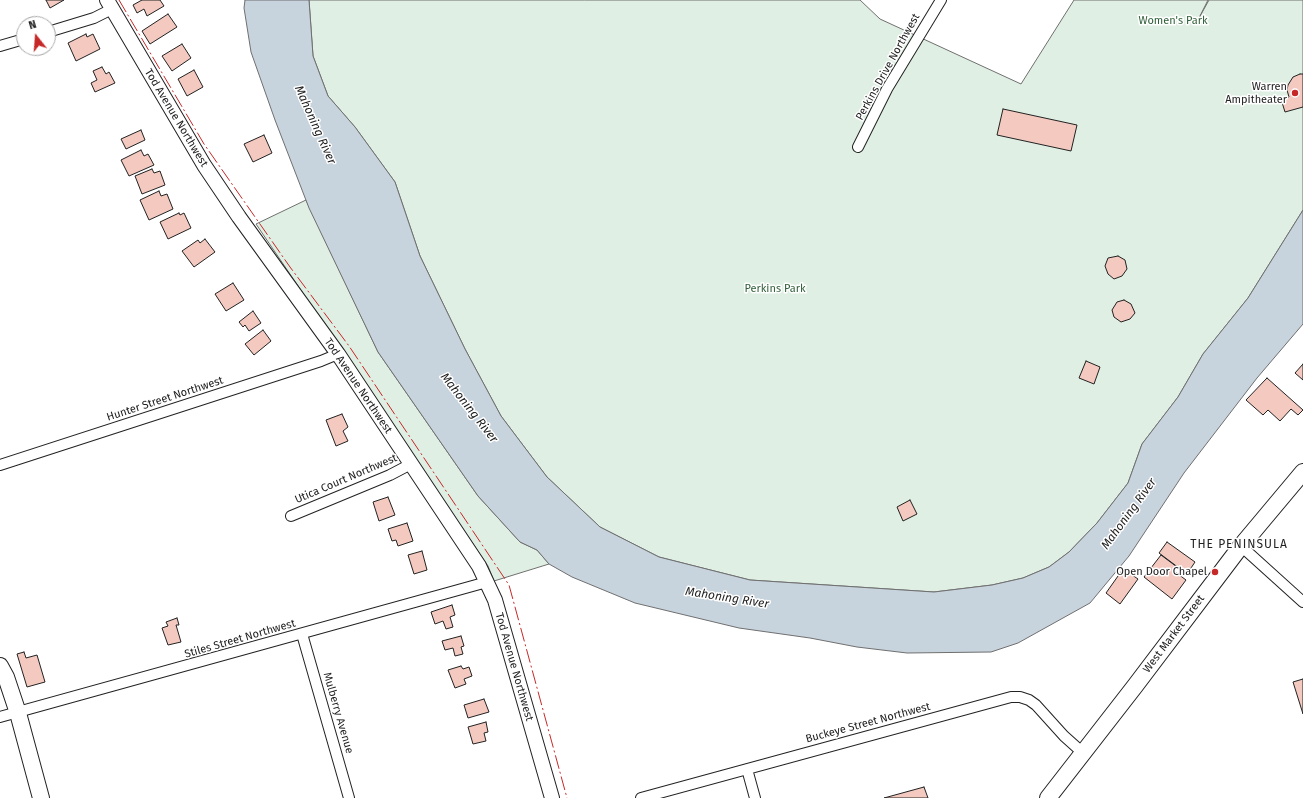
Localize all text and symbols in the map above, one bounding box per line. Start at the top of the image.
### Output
street label: Perkins Drive Northwest [853,11,923,123]
park label: Women's Park [1138,14,1208,28]
north arrow [16,16,56,56]
text: N [27,18,38,32]
street label: Tod Avenue Northwest [141,67,211,169]
place label: Warren Ampitheater [1225,80,1287,106]
water label: Mahoning River [291,84,339,166]
marker: Warren Ampitheater [1290,88,1300,98]
park label: Perkins Park [744,282,806,296]
street label: Tod Avenue Northwest [321,336,395,436]
water label: Mahoning River [437,370,501,446]
street label: Hunter Street Northwest [105,374,225,424]
street label: Utica Court Northwest [293,451,399,507]
water label: Mahoning River [1098,476,1160,552]
district label: THE PENINSULA [1190,538,1288,552]
place label: Open Door Chapel [1116,565,1207,579]
marker: Open Door Chapel [1210,567,1220,577]
water label: Mahoning River [684,584,770,612]
street label: West Market Street [1140,592,1208,676]
street label: Tod Avenue Northwest [492,611,536,723]
street label: Stiles Street Northwest [183,617,297,661]
street label: Mulberry Avenue [320,671,356,755]
street label: Buckeye Street Northwest [804,700,932,746]

